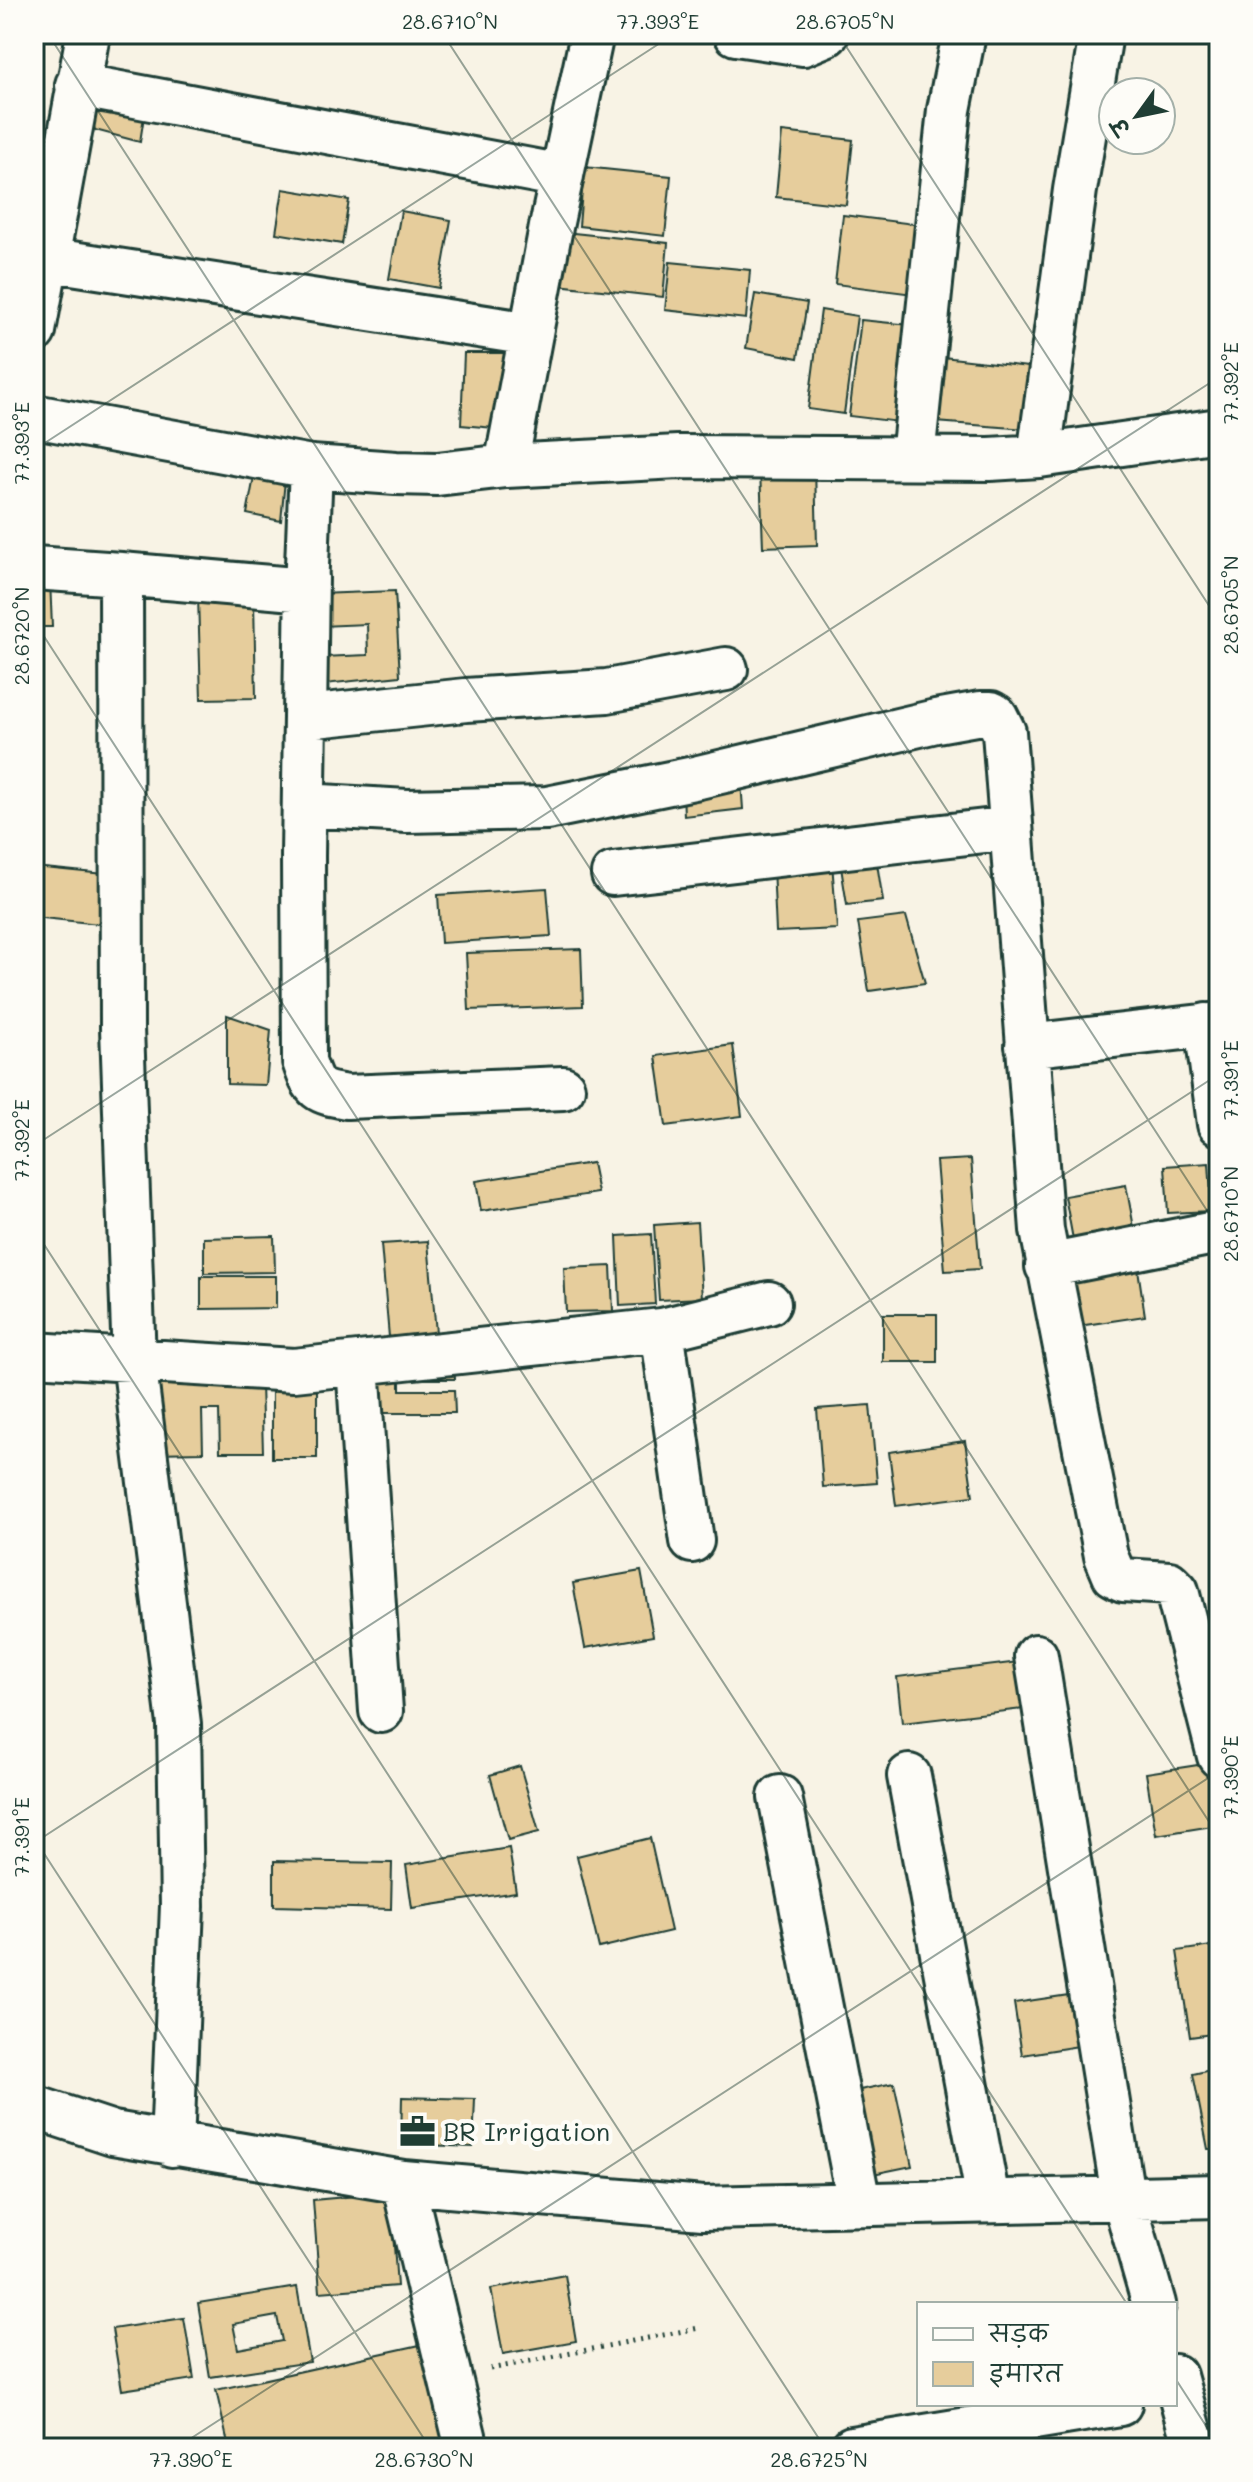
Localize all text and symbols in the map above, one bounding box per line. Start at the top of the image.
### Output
text: 28.6710°N [402,8,498,34]
text: 77.393°E [617,8,699,34]
text: 28.6705°N [796,8,894,34]
north arrow [1097,76,1177,156]
text: उ [1102,111,1137,143]
text: 77.392°E [1217,342,1243,424]
text: 77.393°E [8,402,34,484]
text: 28.6705°N [1217,556,1243,654]
text: 28.6720°N [8,587,34,685]
text: 77.391°E [1217,1040,1243,1120]
text: 77.392°E [8,1099,34,1181]
text: 28.6710°N [1217,1166,1243,1262]
text: 77.390°E [1217,1735,1243,1819]
text: 77.391°E [8,1797,34,1877]
office icon: BR Irrigation [398,2112,436,2150]
place label: BR Irrigation [443,2114,610,2148]
legend [917,2302,1177,2406]
text: सड़क [987,2317,1050,2348]
text: इमारत [989,2357,1064,2388]
text: 77.390°E [149,2446,233,2472]
text: 28.6730°N [375,2446,473,2472]
text: 28.6725°N [770,2446,868,2472]

